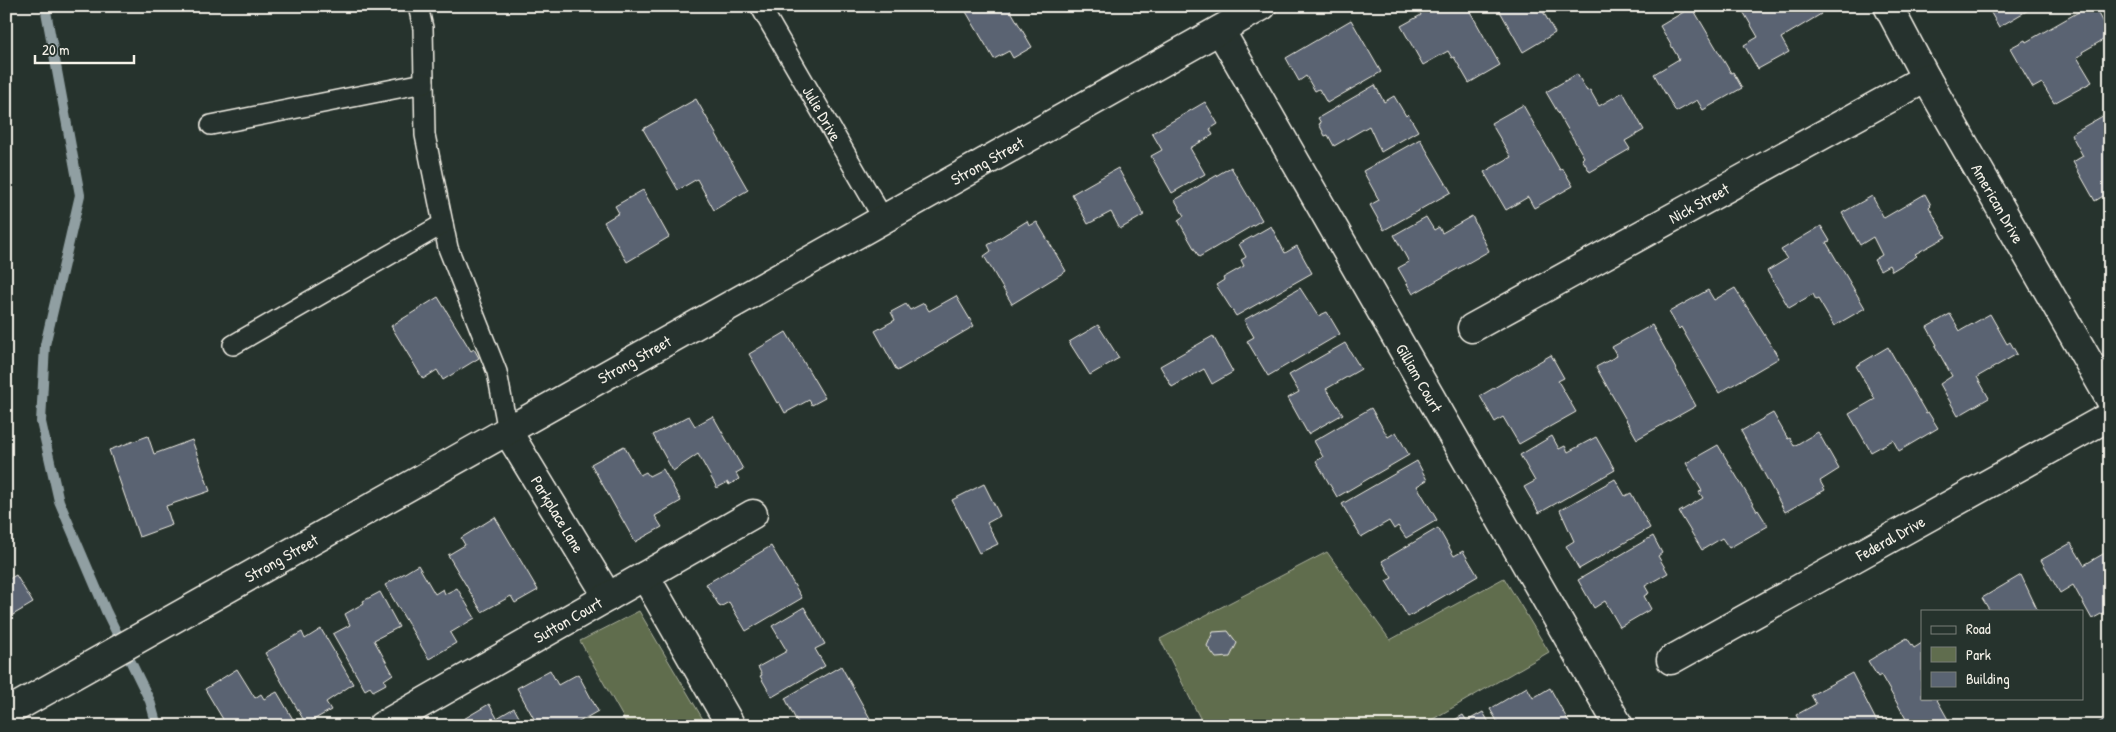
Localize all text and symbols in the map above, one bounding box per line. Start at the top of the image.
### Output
scale bar [35,32,134,64]
text: 20 m [42,39,69,60]
street label: Julie Drive [798,82,847,145]
street label: Strong Street [947,131,1028,190]
street label: American Drive [1966,160,2030,248]
street label: Nick Street [1665,177,1734,229]
street label: Strong Street [594,330,675,389]
street label: Gilliam Court [1391,339,1448,417]
street label: Parkplace Lane [526,471,590,557]
street label: Federal Drive [1851,510,1929,567]
street label: Strong Street [241,528,322,587]
street label: Sutton Court [530,591,606,648]
legend [1921,610,2084,700]
text: Road [1966,618,1991,639]
text: Park [1966,644,1991,665]
text: Building [1966,668,2010,689]

